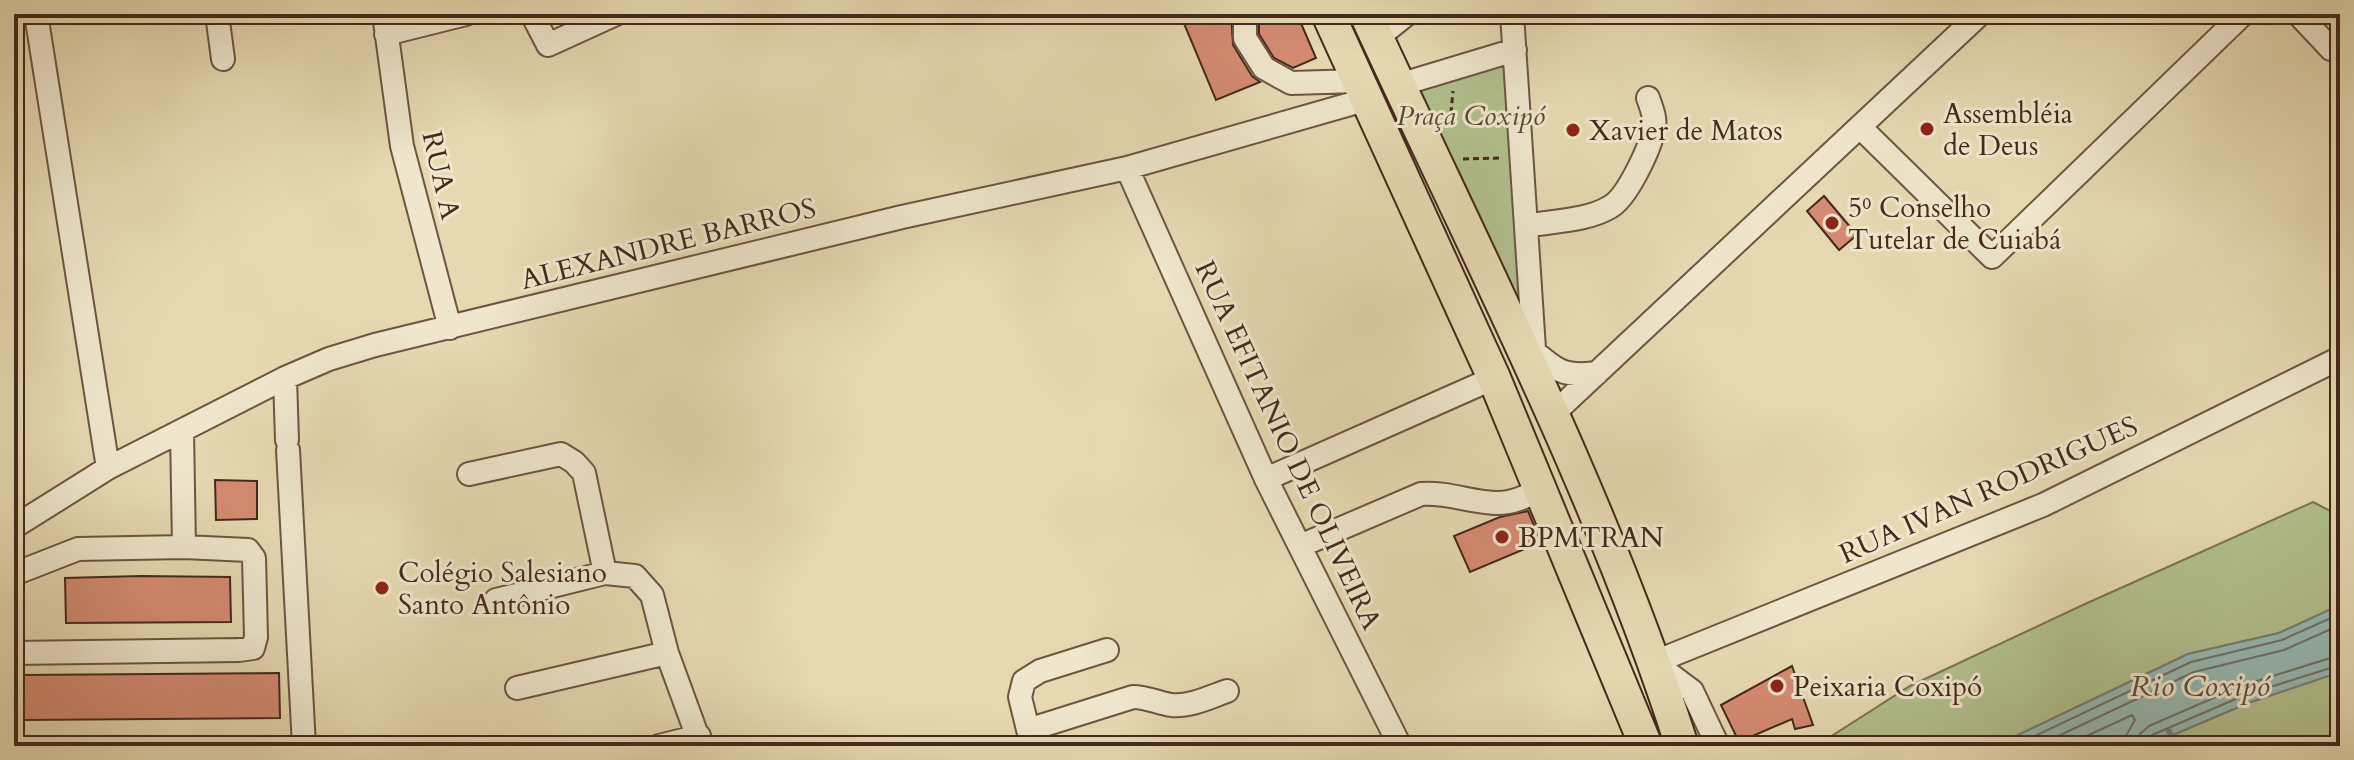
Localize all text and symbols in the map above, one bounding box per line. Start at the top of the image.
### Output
place label: Assembléia de Deus [1943,95,2073,165]
park label: Praça Coxipó [1397,97,1546,135]
place label: Xavier de Matos [1589,112,1783,150]
marker: Assembléia de Deus [1918,120,1936,138]
marker: Xavier de Matos [1564,121,1582,139]
street label: RUA A [412,127,470,223]
street label: ALEXANDRE BARROS [517,189,820,299]
place label: 5⁰ Conselho Tutelar de Cuiabá [1848,189,2061,259]
marker: 5⁰ Conselho Tutelar de Cuiabá [1823,214,1841,232]
street label: RUA EFITANIO DE OLIVEIRA [1186,255,1391,636]
street label: RUA IVAN RODRIGUES [1833,407,2144,573]
place label: BPMTRAN [1518,519,1664,557]
marker: BPMTRAN [1493,528,1511,546]
place label: Colégio Salesiano Santo Antônio [398,554,607,624]
marker: Colégio Salesiano Santo Antônio [373,579,391,597]
water label: Rio Coxipó [2130,666,2271,707]
place label: Peixaria Coxipó [1793,668,1982,706]
marker: Peixaria Coxipó [1768,677,1786,695]

